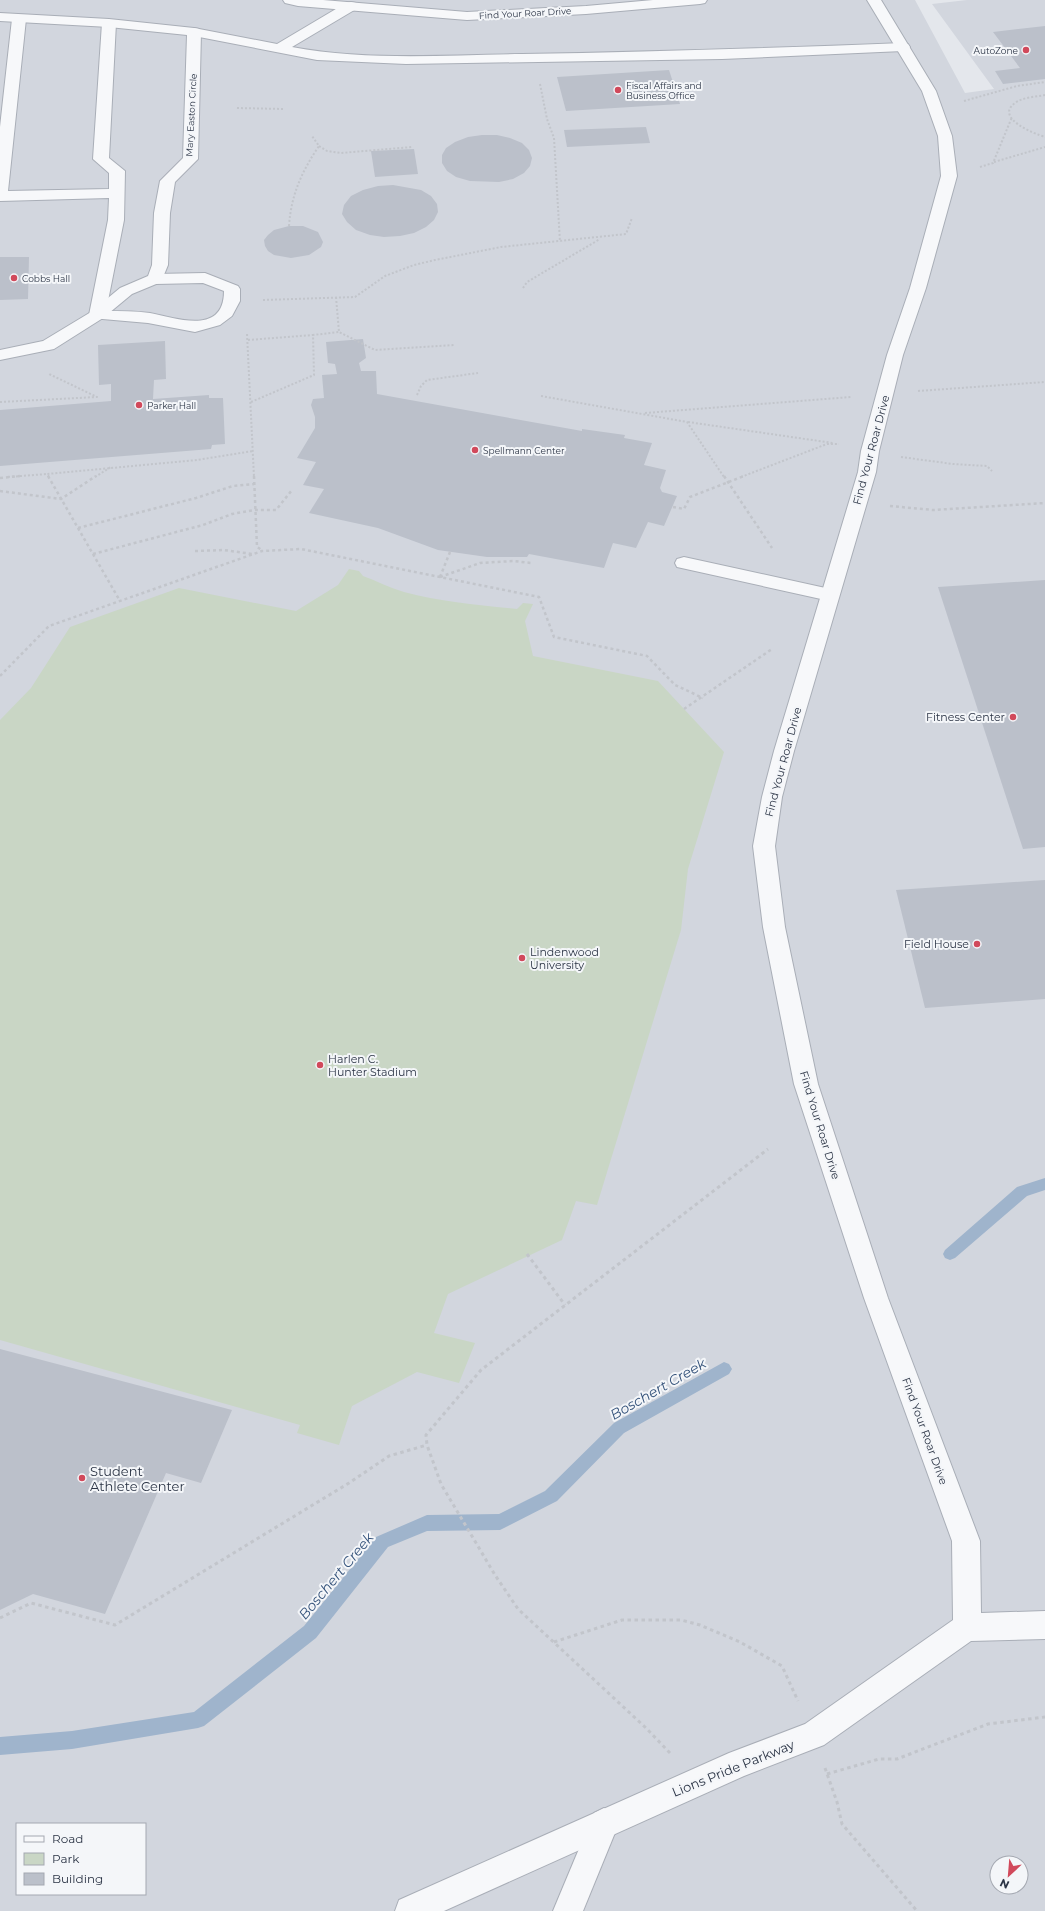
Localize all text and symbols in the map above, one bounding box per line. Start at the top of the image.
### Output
street label: Find Your Roar Drive [479,5,572,21]
place label: AutoZone [974,45,1019,56]
marker: AutoZone [1021,45,1031,55]
street label: Mary Easton Circle [183,73,199,157]
place label: Fiscal Affairs and Business Office [626,80,702,101]
marker: Fiscal Affairs and Business Office [613,85,623,95]
marker: Cobbs Hall [9,273,19,283]
place label: Cobbs Hall [22,273,70,284]
street label: Find Your Roar Drive [850,393,892,506]
marker: Parker Hall [134,400,144,410]
place label: Parker Hall [147,400,196,411]
marker: Spellmann Center [470,445,480,455]
place label: Spellmann Center [483,445,565,456]
street label: Find Your Roar Drive [762,705,804,818]
place label: Fitness Center [926,710,1005,724]
marker: Fitness Center [1008,712,1018,722]
place label: Field House [904,937,969,951]
marker: Field House [972,939,982,949]
place label: Lindenwood University [530,945,599,972]
marker: Lindenwood University [517,953,527,963]
place label: Harlen C. Hunter Stadium [328,1052,417,1079]
marker: Harlen C. Hunter Stadium [315,1060,325,1070]
street label: Find Your Roar Drive [797,1069,843,1181]
water label: Boschert Creek [607,1354,710,1424]
street label: Find Your Roar Drive [899,1376,951,1487]
place label: Student Athlete Center [90,1463,185,1494]
marker: Student Athlete Center [77,1473,87,1483]
water label: Boschert Creek [294,1528,378,1623]
street label: Lions Pride Parkway [669,1736,797,1800]
legend [16,1823,146,1895]
text: Road [52,1831,83,1846]
text: Park [52,1851,80,1866]
north arrow [989,1855,1029,1895]
text: Building [52,1871,103,1886]
text: N [998,1876,1012,1892]

